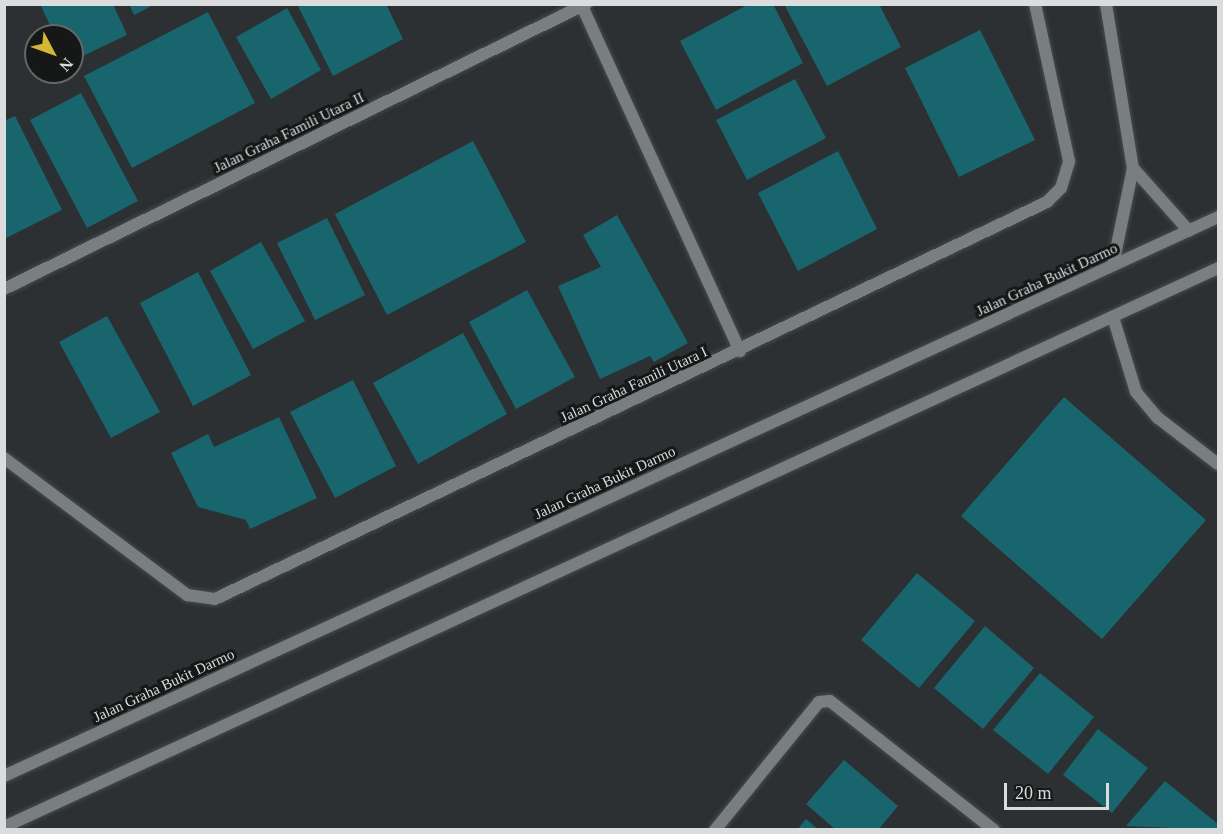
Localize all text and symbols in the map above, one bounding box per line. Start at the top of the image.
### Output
north arrow [24,24,84,84]
text: N [56,55,77,75]
street label: Jalan Graha Famili Utara II [211,89,367,177]
street label: Jalan Graha Bukit Darmo [974,239,1120,321]
street label: Jalan Graha Famili Utara I [558,343,710,427]
street label: Jalan Graha Bukit Darmo [532,442,678,524]
street label: Jalan Graha Bukit Darmo [91,645,237,727]
scale bar [1007,771,1112,809]
text: 20 m [1015,783,1052,803]

